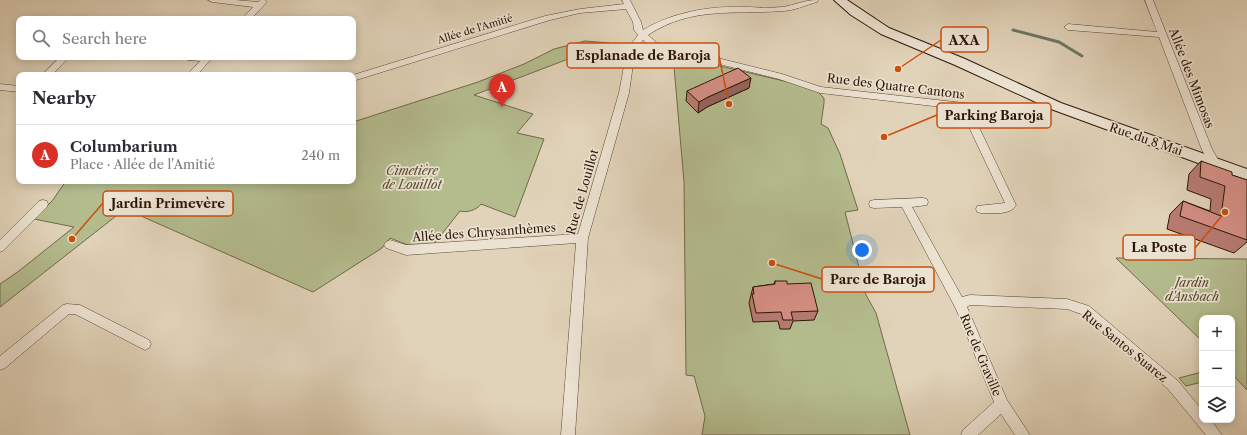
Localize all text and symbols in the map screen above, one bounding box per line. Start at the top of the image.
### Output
street label: Allée de l'Amitié [435,11,515,47]
search box [16,16,356,60]
street label: Allée des Mimosas [1166,25,1218,130]
icon: search [30,27,52,49]
callout: AXA [941,27,988,52]
text: Search here [62,29,147,48]
text: AXA [948,32,980,48]
callout: Esplanade de Baroja [567,43,719,68]
text: Esplanade de Baroja [575,47,711,63]
street label: Rue des Quatre Cantons [826,70,966,102]
pin: A [489,74,515,107]
text: Nearby [32,88,96,108]
callout: Parking Baroja [937,103,1051,128]
text: Parking Baroja [945,107,1044,123]
street label: Rue du 8 Mai [1107,119,1185,159]
text: Columbarium [70,137,178,156]
text: A [40,147,50,163]
text: 240 m [301,147,340,163]
street label: Rue de Louillot [563,147,602,237]
text: Place · Allée de l'Amitié [70,156,215,172]
park label: Cimetière de Louillot [382,163,442,192]
callout: Jardin Primevère [103,191,233,216]
text: Jardin Primevère [109,195,225,211]
street label: Allée des Chrysanthèmes [411,219,556,245]
callout: La Poste [1123,235,1195,260]
text: La Poste [1131,239,1187,255]
your location [852,240,872,260]
callout: Parc de Baroja [822,267,934,292]
text: Parc de Baroja [830,271,926,287]
park label: Jardin d'Ansbach [1165,275,1219,304]
street label: Rue Santos Suarez [1079,307,1171,385]
street label: Rue de Graville [957,312,1005,399]
map controls [1199,315,1235,423]
button: + [1199,315,1235,351]
button: − [1199,351,1235,387]
button: layers [1199,387,1235,423]

